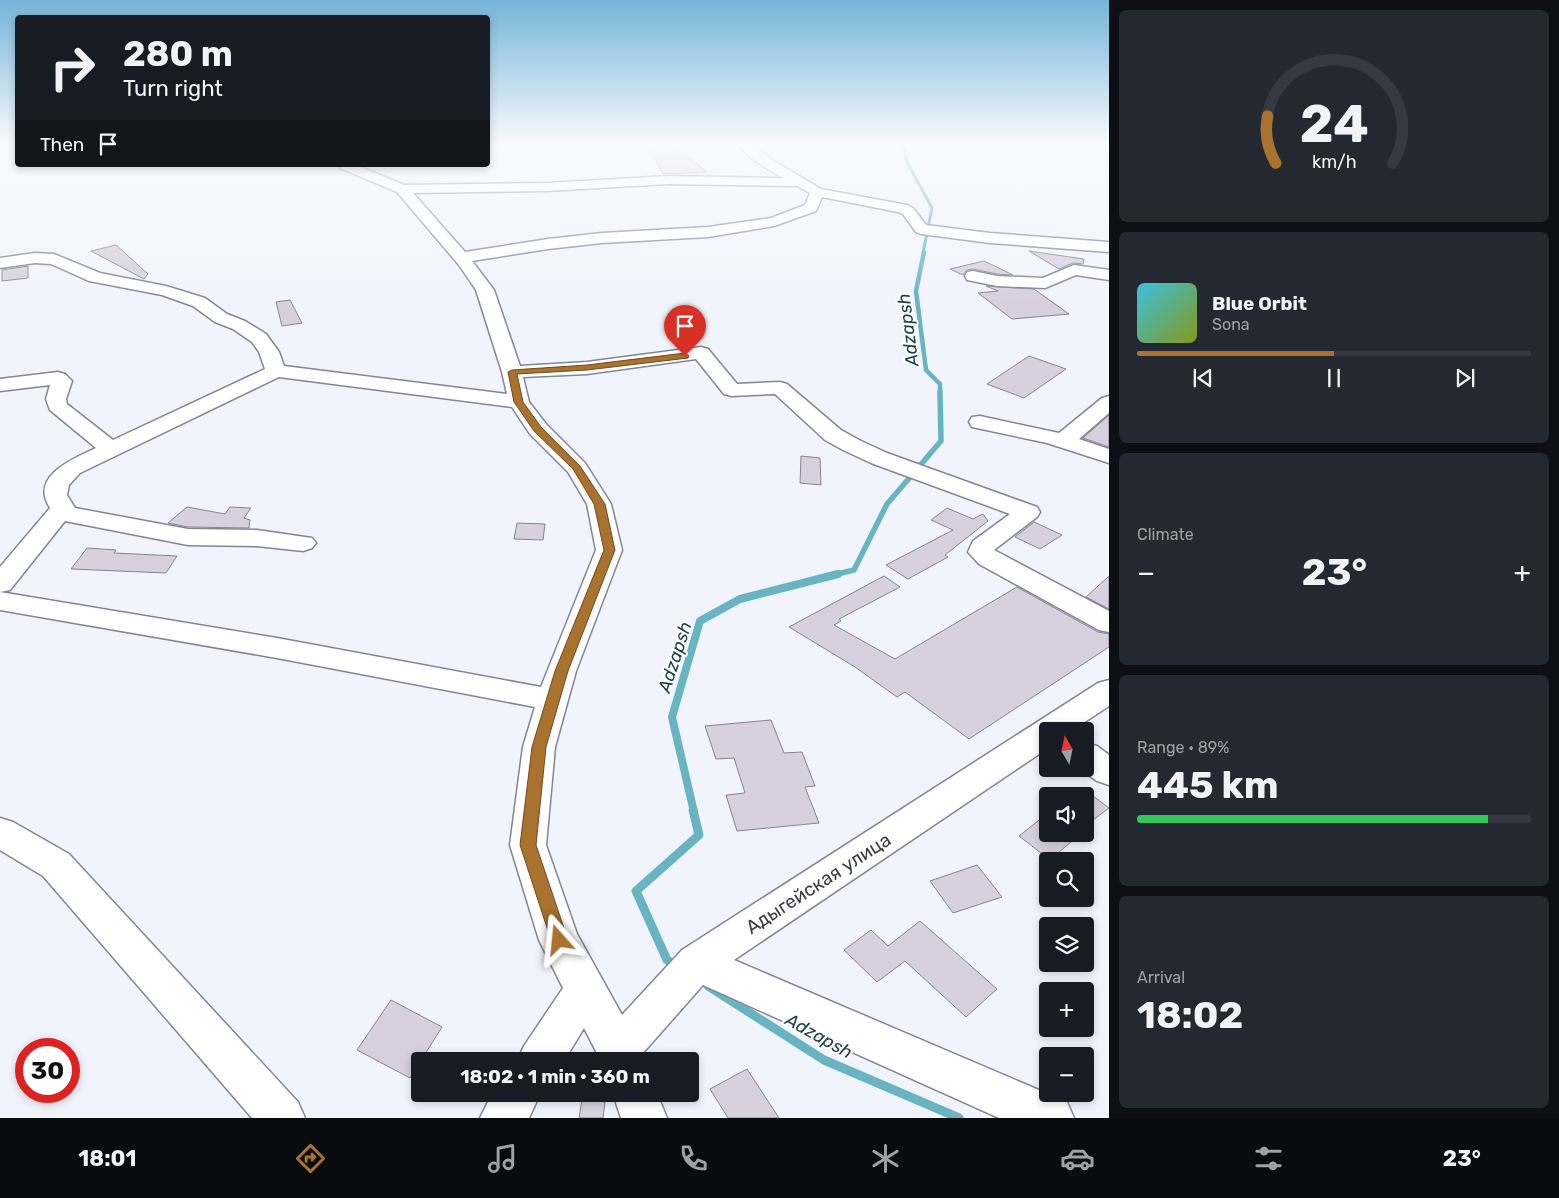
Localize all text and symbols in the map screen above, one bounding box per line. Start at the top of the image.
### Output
text: 280 m [123,33,233,75]
icon: right [40,35,105,100]
text: Turn right [123,75,223,102]
text: 24 [1299,93,1369,155]
icon: arrive [94,130,122,158]
text: Then [40,133,84,156]
text: km/h [1312,151,1356,172]
water label: Adzapsh [893,292,923,369]
text: Blue Orbit [1212,292,1307,315]
pin [664,305,706,356]
icon: arrive [671,312,699,340]
text: Sona [1212,315,1250,334]
icon: previous [1189,364,1217,392]
icon: pause [1320,364,1348,392]
icon: next [1451,364,1479,392]
text: Climate [1137,525,1194,544]
text: 23° [1302,549,1367,595]
text: − [1137,556,1155,589]
text: + [1514,556,1531,589]
water label: Adzapsh [653,619,697,696]
north arrow [1039,722,1094,778]
map controls [1039,722,1094,1102]
text: Range · 89% [1137,738,1229,757]
text: 445 km [1137,762,1279,808]
button: sound [1039,787,1094,842]
street label: Адыгейская улица [741,828,895,939]
button: search [1039,852,1094,907]
position arrow [532,913,584,965]
button: layers [1039,917,1094,972]
text: Arrival [1137,968,1185,987]
button: + [1039,982,1094,1037]
text: 18:02 [1137,992,1243,1038]
water label: Adzapsh [781,1008,856,1063]
speed limit sign: 30 [15,1038,80,1103]
button: − [1039,1047,1094,1102]
text: 18:02 · 1 min · 360 m [460,1065,650,1088]
icon: directions [293,1141,328,1176]
icon: music [485,1141,520,1176]
icon: phone [676,1141,711,1176]
icon: climate [868,1141,903,1176]
icon: car [1060,1141,1095,1176]
icon: filters [1251,1141,1286,1176]
text: 18:01 [78,1145,136,1172]
text: 23° [1443,1145,1481,1172]

